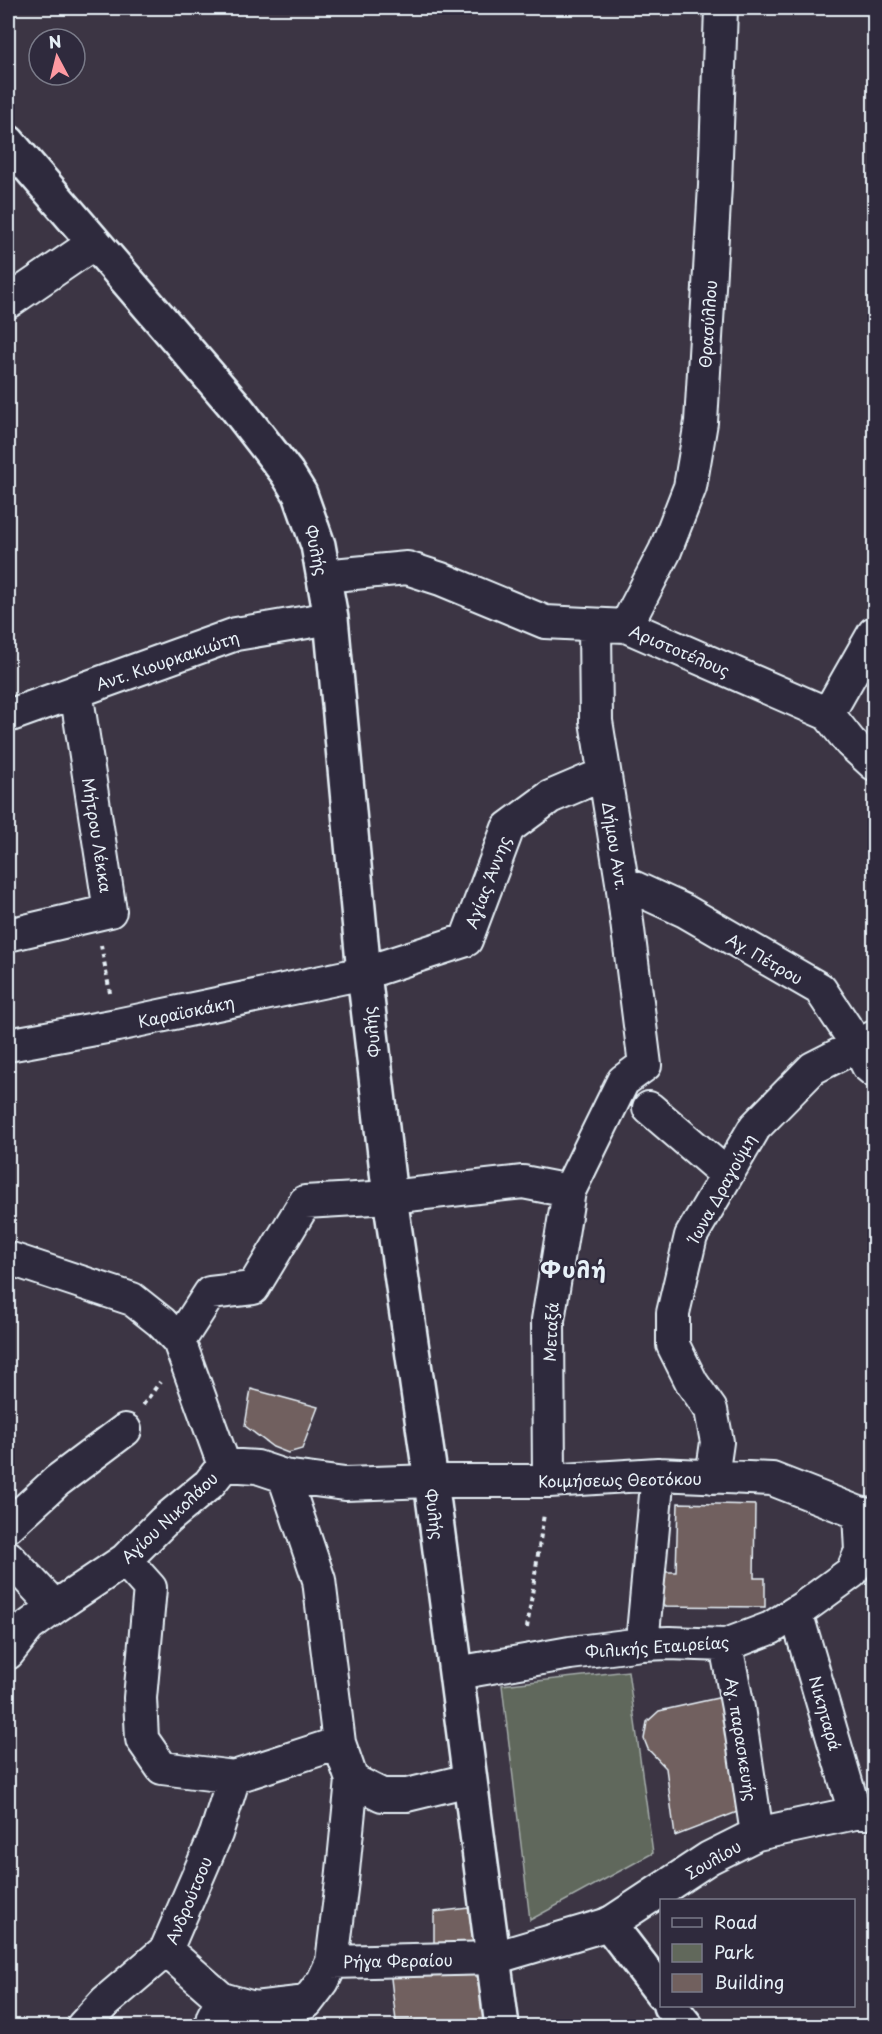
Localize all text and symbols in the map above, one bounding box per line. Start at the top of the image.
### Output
north arrow [27,27,87,87]
text: N [47,28,63,54]
street label: Θρασύλλου [692,279,722,369]
street label: Φυλής [300,522,334,578]
street label: Αριστοτέλους [626,618,734,682]
street label: Αντ. Κιουρκακιώτη [92,624,242,696]
street label: Μήτρου Λέκκα [77,776,119,895]
street label: Δήμου Αντ. [597,800,635,892]
street label: Αγίας Άννης [458,832,516,932]
street label: Αγ. Πέτρου [722,926,808,990]
street label: Καραϊσκάκη [136,989,236,1033]
street label: Φυλής [356,1005,386,1059]
street label: Ίωνα Δραγούμη [680,1129,761,1249]
district label: Φυλή [540,1252,608,1285]
street label: Μεταξά [536,1302,564,1362]
street label: Αγίου Νικολάου [115,1466,223,1568]
street label: Κοιμήσεως Θεοτόκου [538,1466,702,1492]
street label: Φυλής [420,1487,450,1541]
street label: Φιλικής Εταιρείας [584,1629,730,1663]
street label: Νικηταρά [804,1673,848,1753]
street label: Αγ. παρασκευής [720,1675,764,1803]
street label: Σουλίου [681,1834,745,1884]
street label: Ανδρούτσου [159,1852,217,1948]
legend [660,1899,855,2007]
text: Road [714,1908,758,1935]
text: Park [714,1938,754,1965]
street label: Ρήγα Φεραίου [343,1947,453,1973]
text: Building [714,1968,784,1995]

